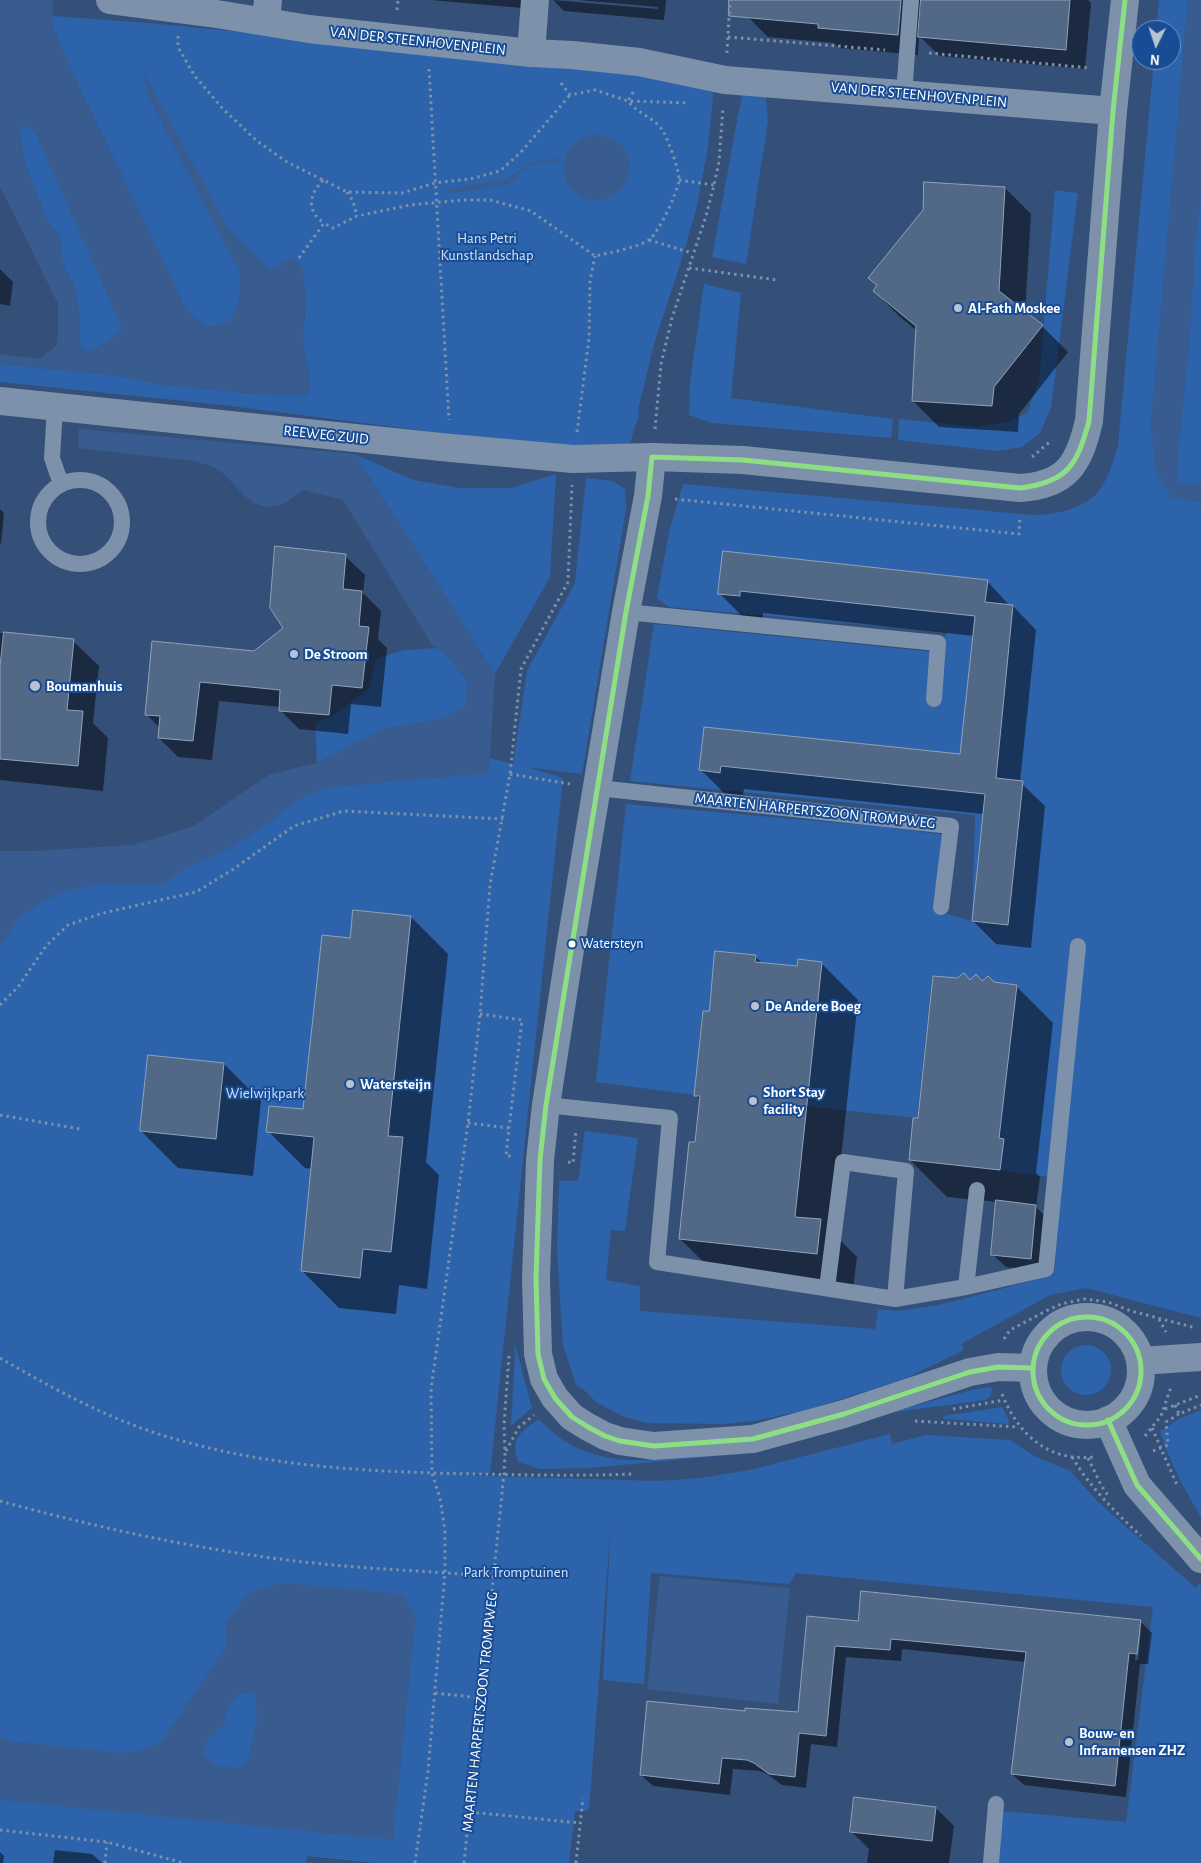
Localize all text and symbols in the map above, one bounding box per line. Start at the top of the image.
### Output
north arrow [1131,20,1181,70]
street label: VAN DER STEENHOVENPLEIN [329,23,507,59]
text: N [1150,52,1160,66]
street label: VAN DER STEENHOVENPLEIN [830,78,1008,112]
park label: Hans Petri Kunstlandschap [440,229,534,264]
place label: Al-Fath Moskee [968,299,1060,317]
marker: Al-Fath Moskee [952,302,964,314]
street label: REEWEG ZUID [282,422,370,448]
place label: De Stroom [304,645,368,663]
marker: De Stroom [288,648,300,660]
place label: Boumanhuis [46,677,122,695]
marker: Boumanhuis [28,679,42,693]
street label: MAARTEN HARPERTSZOON TROMPWEG [694,789,936,833]
place label: Watersteyn [581,936,644,952]
marker: Watersteyn [567,939,577,949]
place label: De Andere Boeg [765,997,861,1015]
marker: De Andere Boeg [749,1000,761,1012]
place label: Watersteijn [360,1075,431,1093]
marker: Watersteijn [344,1078,356,1090]
place label: Short Stay facility [763,1083,825,1118]
park label: Wielwijkpark [226,1084,304,1102]
marker: Short Stay facility [747,1095,759,1107]
park label: Park Tromptuinen [464,1563,568,1581]
street label: MAARTEN HARPERTSZOON TROMPWEG [458,1591,502,1833]
place label: Bouw- en Inframensen ZHZ [1079,1724,1185,1759]
marker: Bouw- en Inframensen ZHZ [1063,1736,1075,1748]

